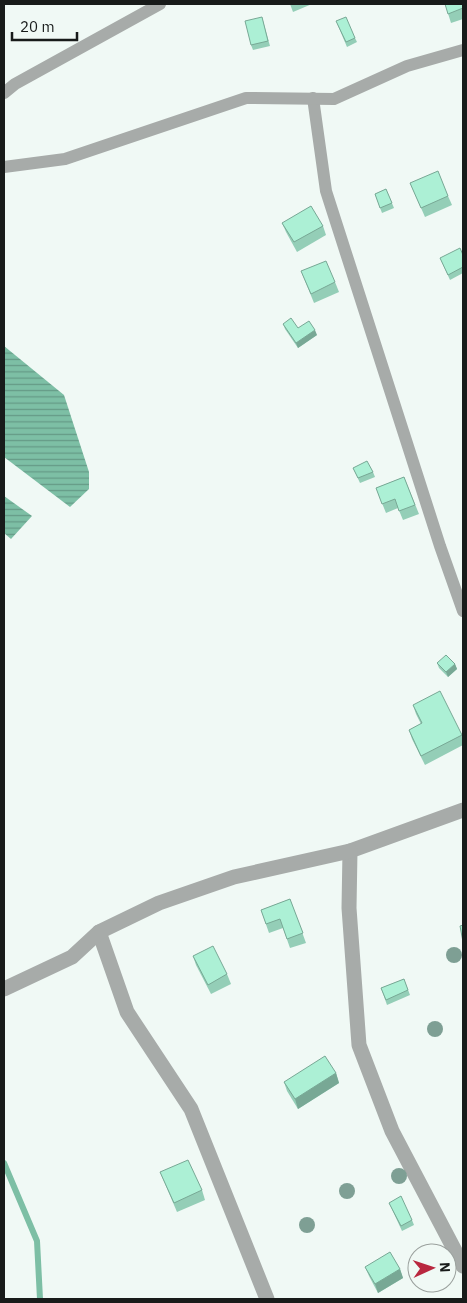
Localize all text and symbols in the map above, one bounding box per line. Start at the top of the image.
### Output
scale bar [12,10,78,42]
text: 20 m [20,17,55,36]
north arrow [407,1243,457,1293]
text: N [436,1262,454,1273]

